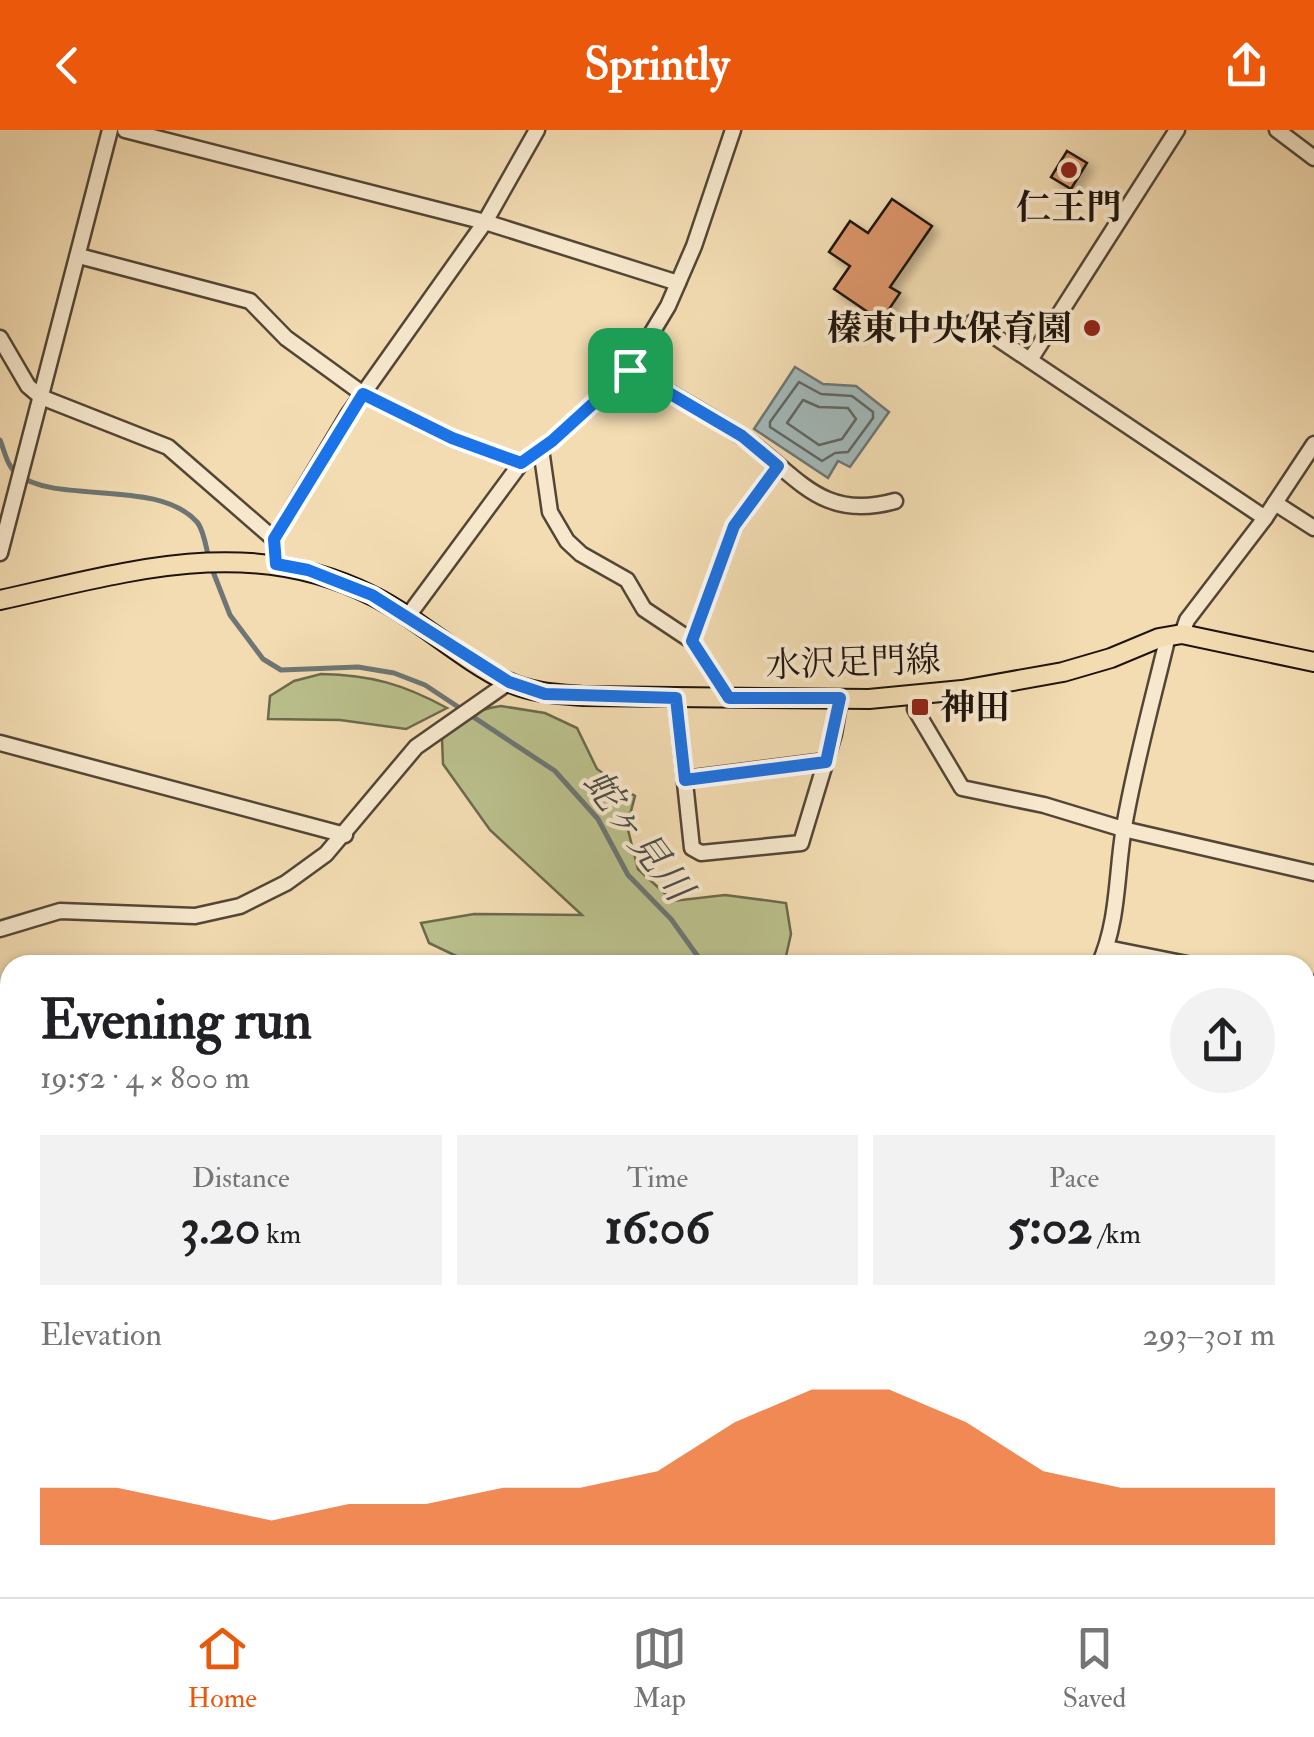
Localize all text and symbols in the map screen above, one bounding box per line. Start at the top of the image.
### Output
text: Sprintly [584,37,730,93]
icon: back [40,38,95,93]
icon: share [1219,38,1274,93]
marker: 仁王門 [1058,159,1080,181]
place label: 仁王門 [1016,186,1122,230]
place label: 榛東中央保育園 [827,307,1072,351]
marker: 榛東中央保育園 [1081,317,1103,339]
pin [588,328,673,413]
icon: arrive [603,343,658,398]
street label: 水沢足門線 [765,638,941,688]
place label: 神田 [940,686,1010,730]
marker: 神田 [909,696,931,718]
water label: 蛇ヶ見川 [572,760,705,914]
text: Evening run [40,986,312,1055]
button: share [1170,988,1275,1093]
text: 19:52 · 4 × 800 m [40,1058,250,1098]
text: Distance [192,1161,290,1196]
text: Time [627,1161,688,1196]
text: Pace [1049,1161,1099,1196]
text: 3.20 [180,1196,260,1259]
text: 16:06 [604,1196,711,1259]
text: 5:02 [1007,1196,1093,1259]
text: km [260,1217,301,1252]
text: /km [1093,1217,1141,1252]
text: Elevation [40,1315,162,1355]
text: 293–301 m [1142,1315,1275,1355]
tab: Home [188,1621,257,1716]
tab: Map [632,1621,687,1716]
tab: Saved [1062,1621,1126,1716]

